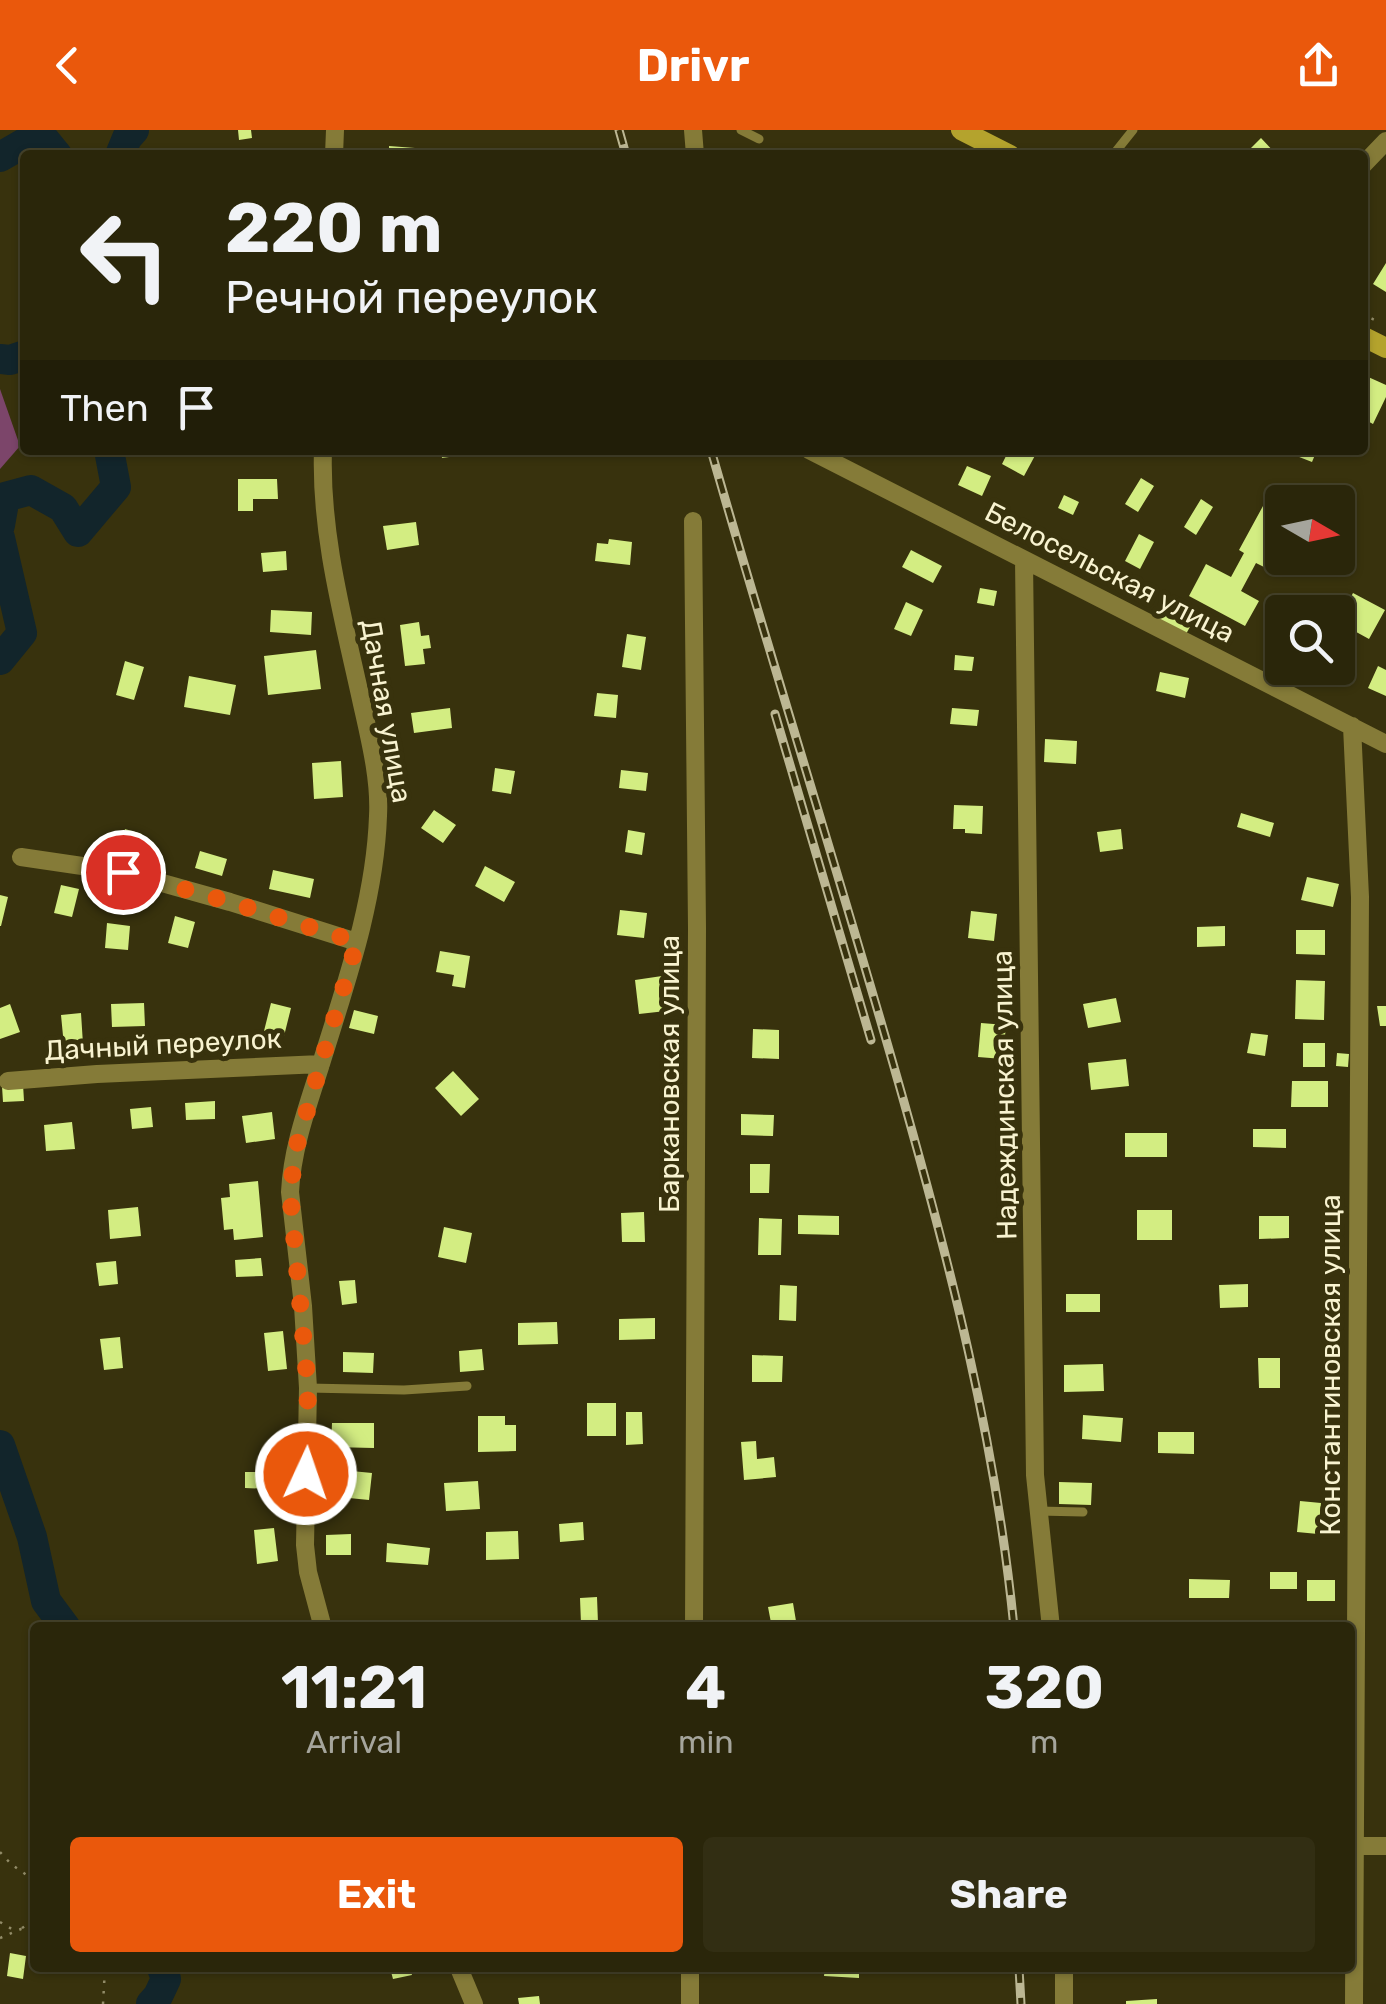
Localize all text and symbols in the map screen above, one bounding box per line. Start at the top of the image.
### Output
icon: back [40,38,95,93]
icon: share [1291,38,1346,93]
text: Drivr [637,39,749,92]
text: 220 m [225,187,443,270]
icon: left [60,190,190,320]
text: Речной переулок [225,271,598,324]
icon: arrive [169,380,224,435]
text: Then [60,385,149,431]
north arrow [1265,485,1355,575]
map controls [1265,485,1355,685]
street label: Белосельская улица [979,495,1240,650]
button: search [1265,595,1355,685]
street label: Дачная улица [354,617,419,805]
pin [81,830,166,915]
icon: arrive [96,845,151,900]
street label: Баркановская улица [653,935,686,1213]
street label: Надеждинская улица [985,950,1024,1240]
street label: Дачный переулок [44,1022,282,1067]
street label: Константиновская улица [1314,1194,1347,1536]
position arrow [254,1422,358,1526]
text: 11:21 [281,1652,427,1723]
text: 4 [685,1652,726,1723]
text: 320 [985,1652,1104,1723]
text: Arrival [306,1723,402,1761]
text: min [678,1723,734,1761]
text: m [1030,1723,1059,1761]
button: Exit [70,1837,683,1952]
button: Share [703,1837,1315,1952]

